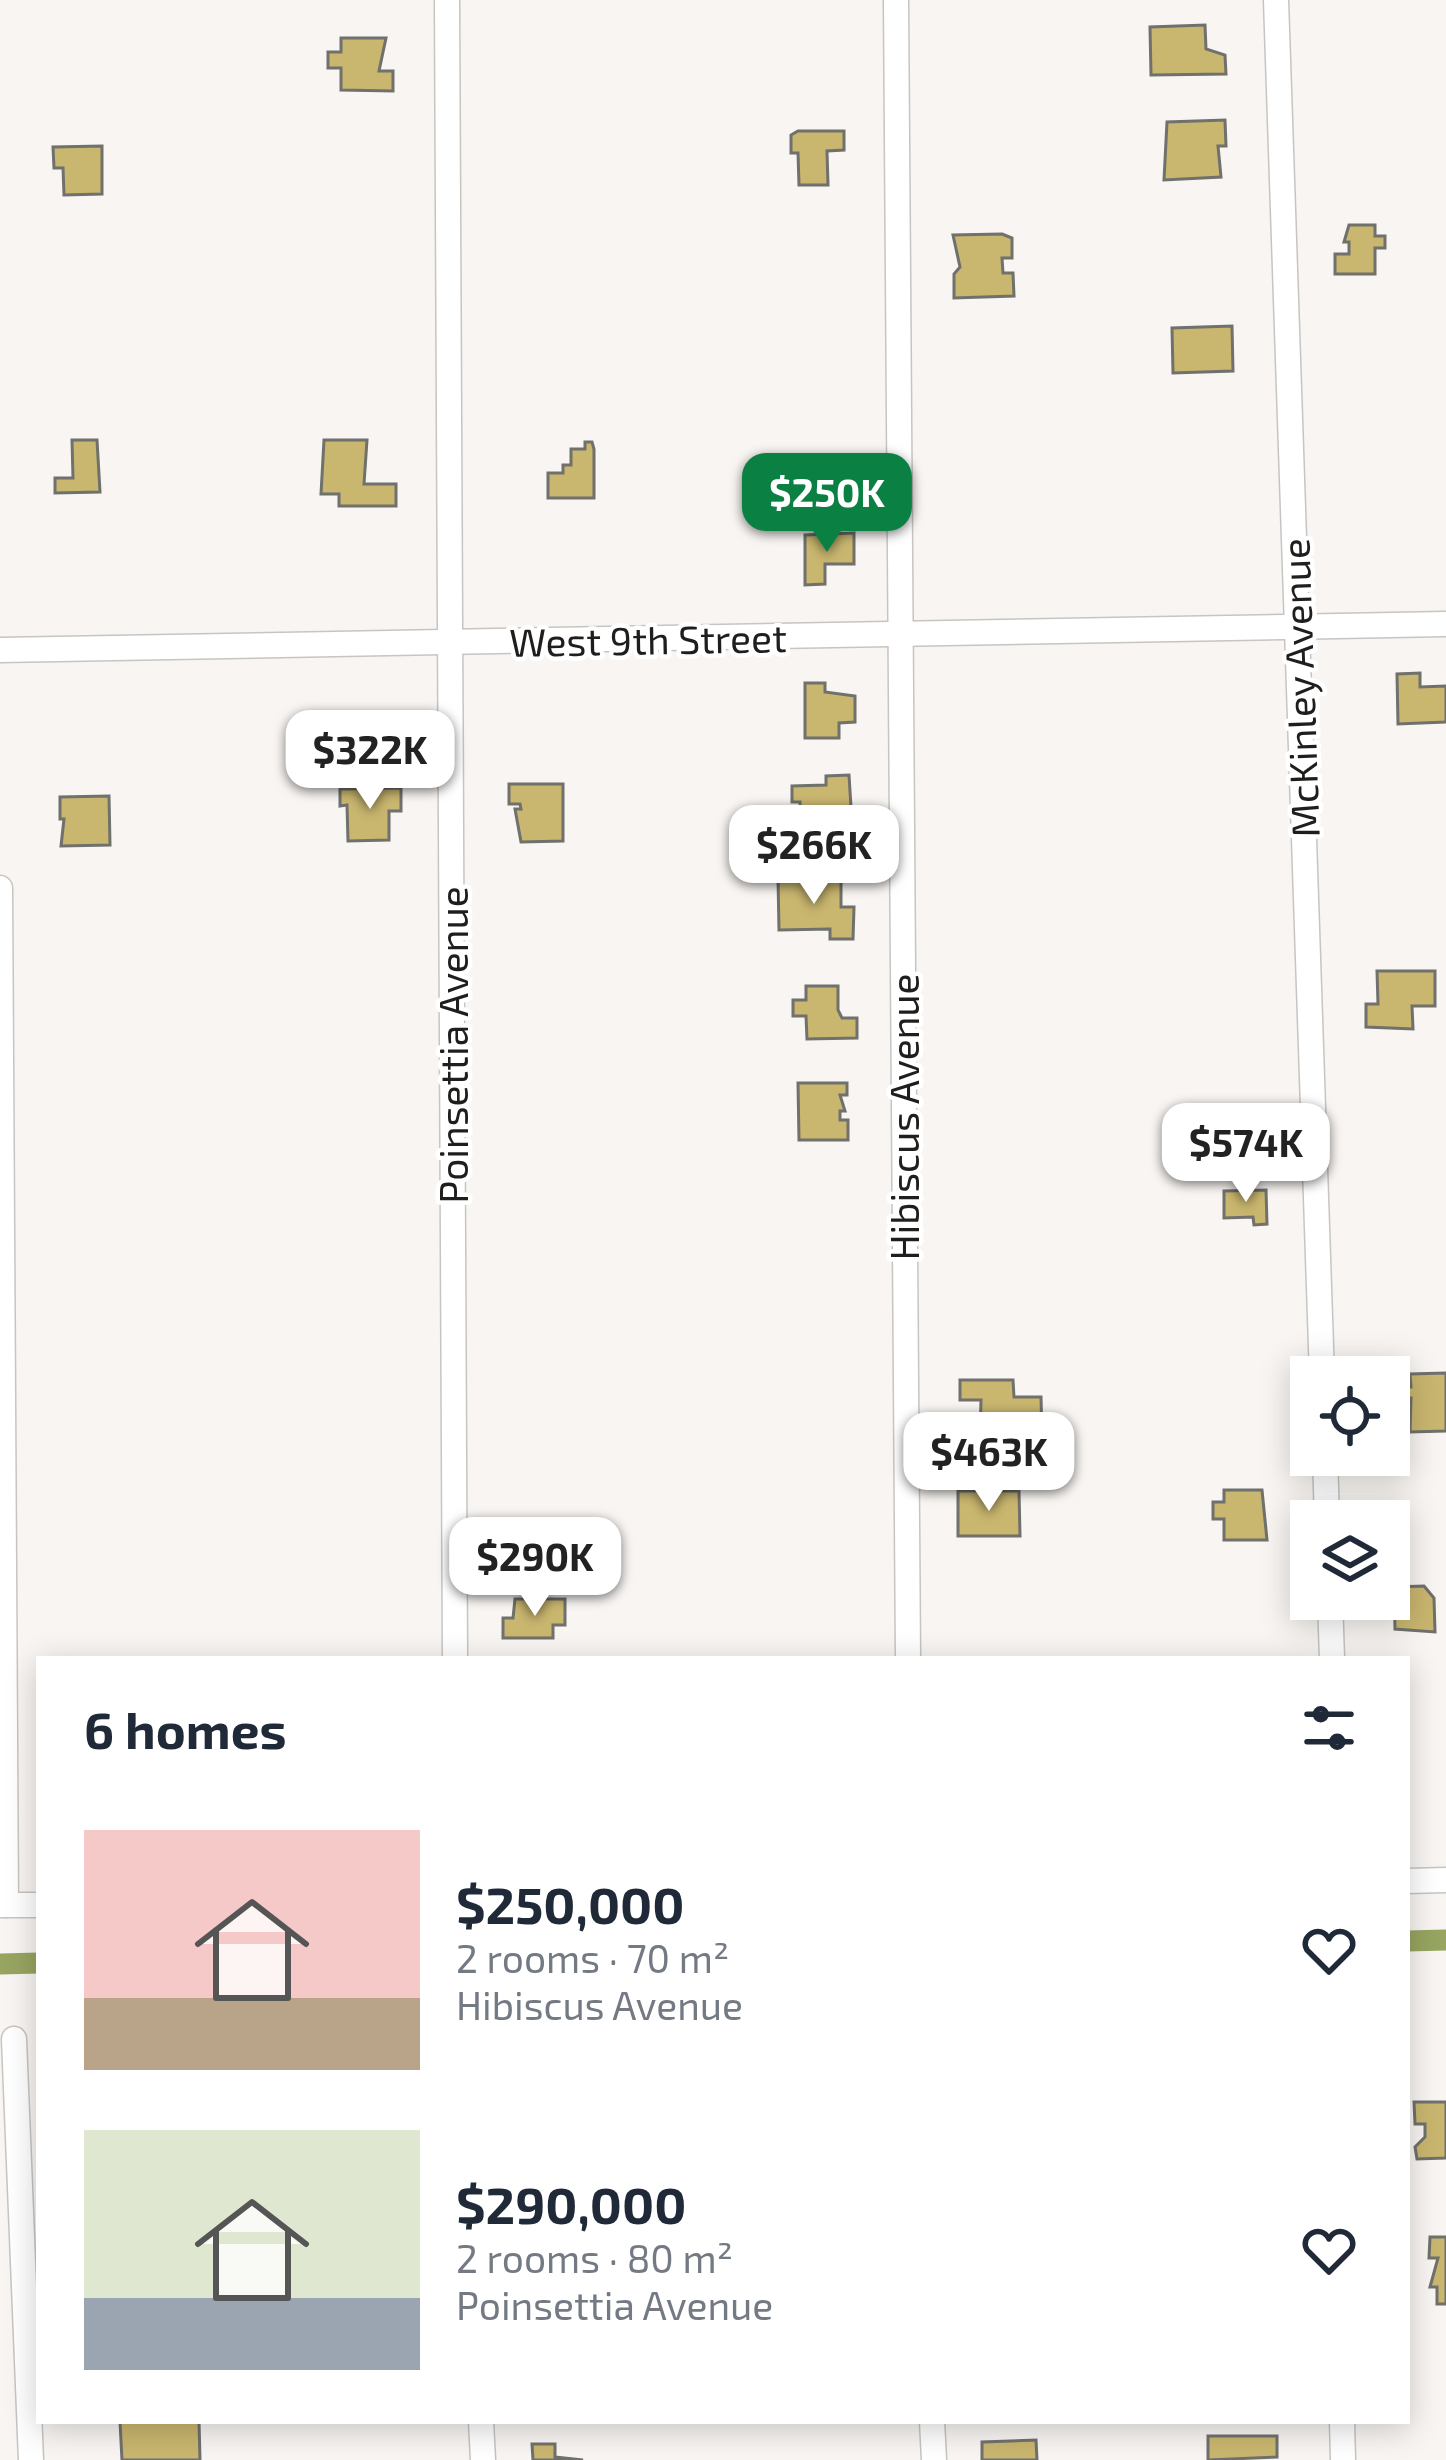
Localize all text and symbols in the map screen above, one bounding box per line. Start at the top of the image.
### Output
pin: $250K [743,453,911,555]
text: $250K [769,468,885,515]
street label: McKinley Avenue [1270,538,1328,838]
street label: West 9th Street [509,613,787,665]
pin: $322K [286,710,454,812]
text: $322K [313,725,427,772]
pin: $266K [730,805,898,907]
text: $266K [756,820,872,867]
street label: Poinsettia Avenue [429,886,476,1204]
street label: Hibiscus Avenue [880,973,927,1261]
pin: $574K [1162,1103,1330,1205]
text: $574K [1189,1118,1303,1165]
map controls [1290,1356,1410,1620]
button: locate [1290,1356,1410,1476]
pin: $463K [905,1412,1073,1514]
text: $463K [930,1427,1048,1474]
button: layers [1290,1500,1410,1620]
pin: $290K [451,1517,619,1619]
text: $290K [476,1532,594,1579]
icon: filters [1296,1695,1362,1761]
text: 6 homes [84,1698,287,1759]
text: $250,000 [456,1873,684,1934]
icon: home [180,1878,324,2022]
icon: heart [1296,1917,1362,1983]
text: 2 rooms · 70 m² [456,1934,729,1981]
text: Hibiscus Avenue [456,1981,743,2028]
text: $290,000 [456,2173,686,2234]
icon: home [180,2178,324,2322]
icon: heart [1296,2217,1362,2283]
text: 2 rooms · 80 m² [456,2234,733,2281]
text: Poinsettia Avenue [456,2281,773,2328]

